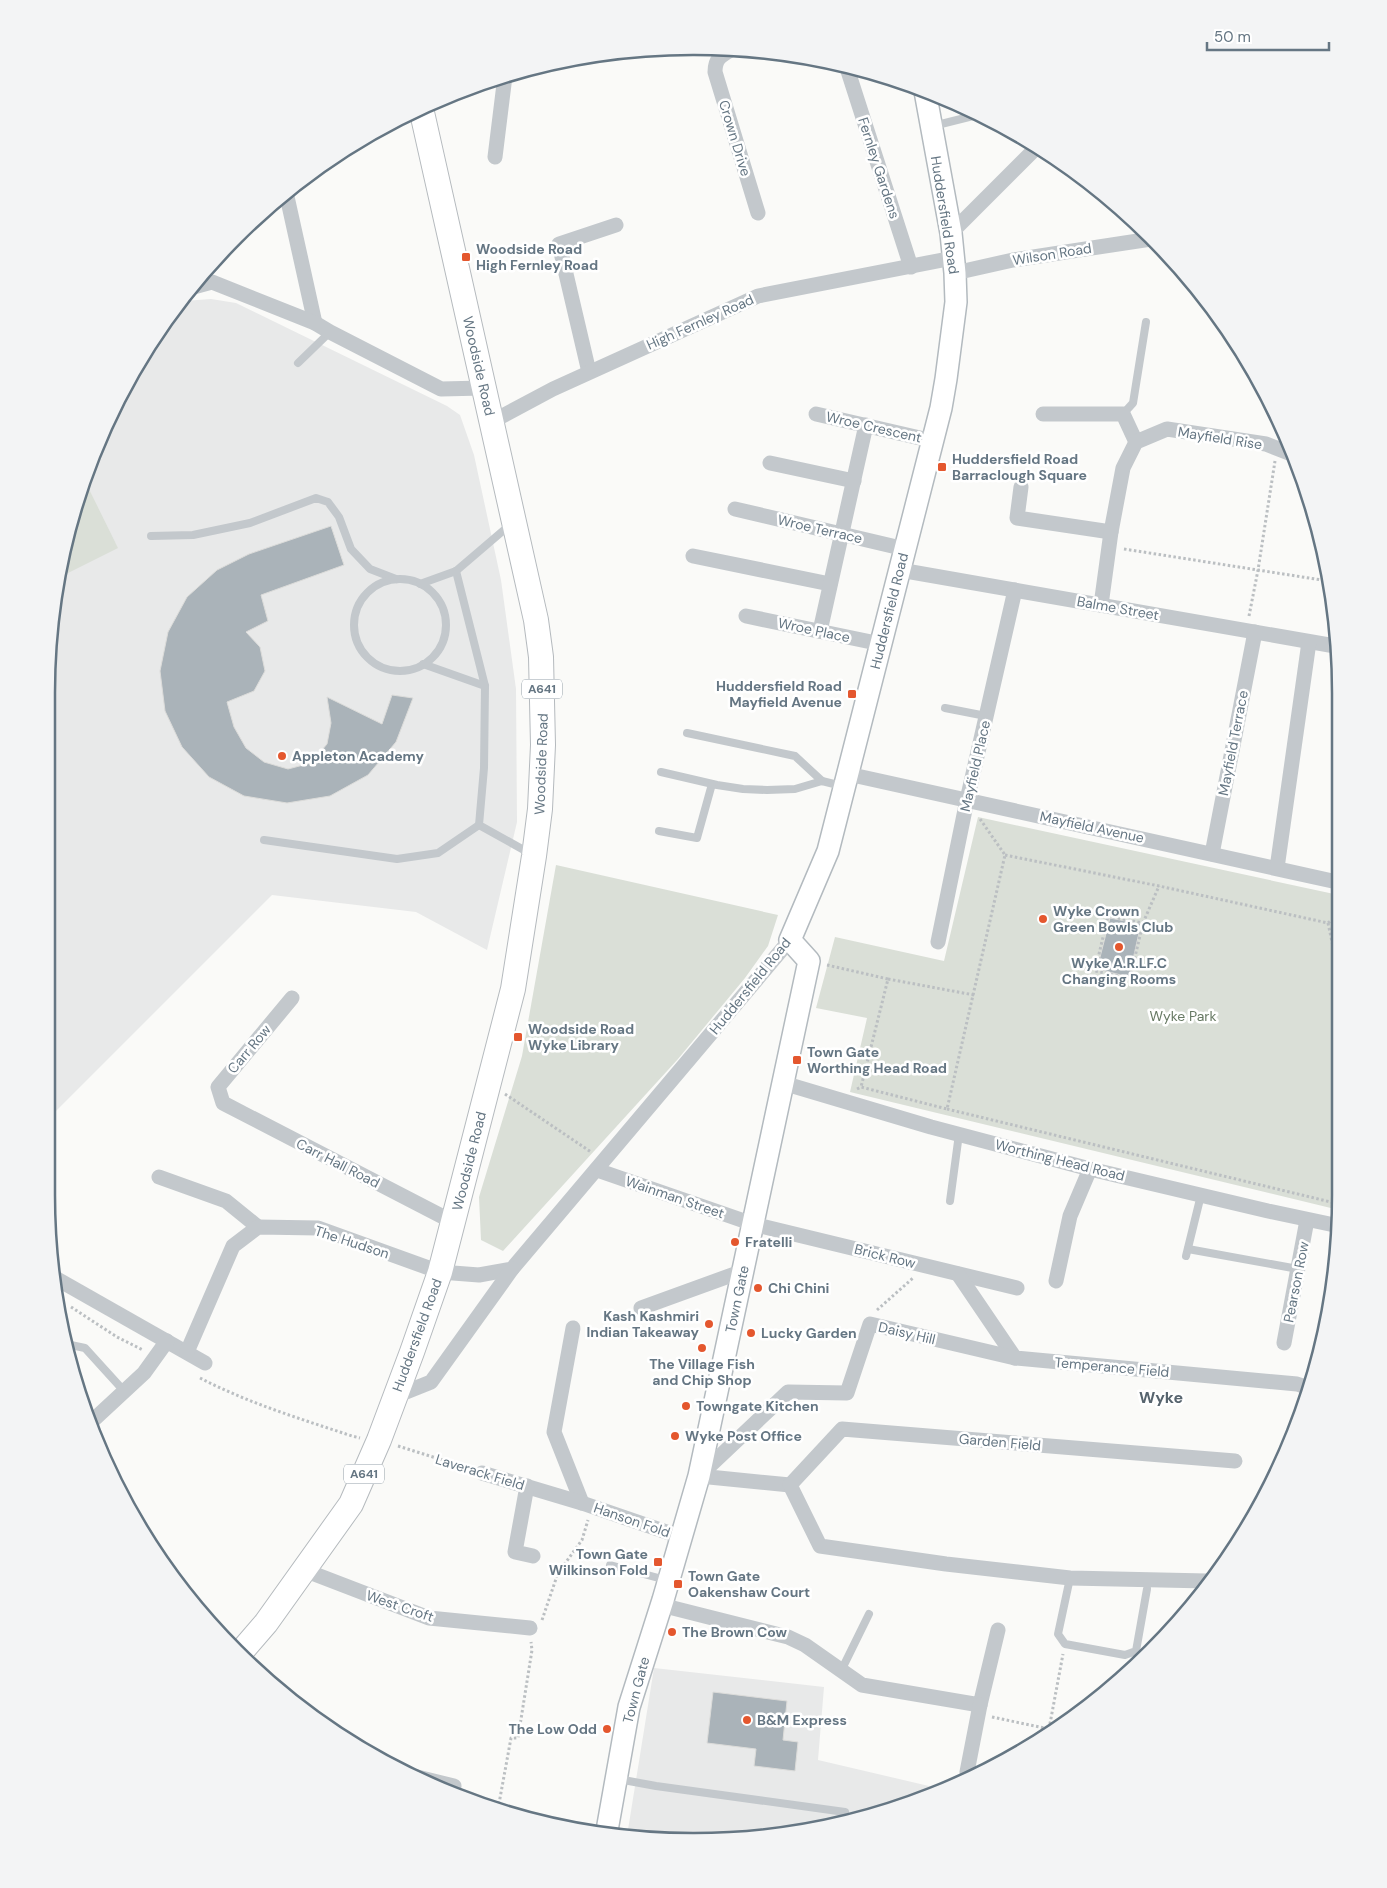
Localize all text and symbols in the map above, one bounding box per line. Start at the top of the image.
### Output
scale bar [1207,20,1330,52]
text: 50 m [1214,27,1251,47]
street label: Crown Drive [715,98,755,178]
street label: Fernley Gardens [854,115,904,221]
street label: Huddersfield Road [927,155,963,275]
street label: Wilson Road [1011,239,1093,269]
place label: Woodside Road High Fernley Road [476,240,598,274]
marker: Woodside Road High Fernley Road [460,251,472,263]
street label: High Fernley Road [643,290,757,354]
street label: Woodside Road [459,314,499,418]
street label: Wroe Crescent [824,407,924,447]
street label: Mayfield Rise [1177,422,1263,454]
place label: Huddersfield Road Barraclough Square [952,450,1087,484]
marker: Huddersfield Road Barraclough Square [936,461,948,473]
street label: Wroe Terrace [776,510,864,548]
street label: Huddersfield Road [866,551,912,671]
street label: Balme Street [1076,592,1160,624]
street label: Wroe Place [776,614,852,646]
place label: Huddersfield Road Mayfield Avenue [716,677,842,711]
road number: A641 [522,680,562,699]
marker: Huddersfield Road Mayfield Avenue [846,688,858,700]
street label: Mayfield Terrace [1214,689,1252,797]
street label: Woodside Road [530,713,552,815]
street label: Mayfield Place [956,719,994,813]
place label: Appleton Academy [292,747,425,765]
marker: Appleton Academy [276,750,288,762]
street label: Mayfield Avenue [1038,807,1146,847]
place label: Wyke Crown Green Bowls Club [1053,902,1173,936]
marker: Wyke Crown Green Bowls Club [1037,913,1049,925]
street label: Huddersfield Road [705,934,795,1038]
marker: Wyke A.R.LF.C Changing Rooms [1113,941,1125,953]
place label: Wyke A.R.LF.C Changing Rooms [1062,954,1176,988]
park label: Wyke Park [1149,1007,1217,1025]
place label: Woodside Road Wyke Library [528,1020,634,1054]
street label: Carr Row [223,1021,275,1077]
marker: Woodside Road Wyke Library [512,1031,524,1043]
place label: Town Gate Worthing Head Road [807,1043,947,1077]
marker: Town Gate Worthing Head Road [791,1054,803,1066]
street label: Woodside Road [448,1110,490,1212]
street label: Carr Hall Road [293,1134,383,1192]
street label: Worthing Head Road [993,1135,1127,1185]
street label: Wainman Street [623,1172,727,1222]
street label: The Hudson [312,1221,392,1263]
place label: Fratelli [745,1233,792,1251]
marker: Fratelli [729,1236,741,1248]
street label: Brick Row [853,1240,918,1272]
street label: Pearson Row [1279,1240,1313,1324]
street label: Town Gate [721,1264,753,1334]
street label: Huddersfield Road [388,1276,446,1394]
place label: Chi Chini [768,1279,830,1297]
marker: Chi Chini [752,1282,764,1294]
place label: Kash Kashmiri Indian Takeaway [586,1307,700,1341]
marker: Kash Kashmiri Indian Takeaway [703,1318,715,1330]
street label: Daisy Hill [877,1318,937,1348]
place label: Lucky Garden [761,1324,857,1342]
marker: Lucky Garden [745,1327,757,1339]
marker: The Village Fish and Chip Shop [696,1342,708,1354]
street label: Temperance Field [1054,1353,1170,1381]
place label: The Village Fish and Chip Shop [649,1355,755,1389]
district label: Wyke [1139,1387,1183,1408]
place label: Towngate Kitchen [696,1397,819,1415]
marker: Towngate Kitchen [680,1400,692,1412]
place label: Wyke Post Office [685,1427,802,1445]
street label: Garden Field [958,1429,1042,1455]
marker: Wyke Post Office [669,1430,681,1442]
street label: Laverack Field [433,1450,527,1494]
road number: A641 [344,1465,384,1484]
street label: Hanson Fold [591,1499,673,1541]
place label: Town Gate Wilkinson Fold [549,1545,648,1579]
marker: Town Gate Wilkinson Fold [652,1556,664,1568]
place label: Town Gate Oakenshaw Court [688,1567,810,1601]
marker: Town Gate Oakenshaw Court [672,1578,684,1590]
street label: West Croft [364,1586,436,1626]
place label: The Brown Cow [682,1623,788,1641]
marker: The Brown Cow [666,1626,678,1638]
street label: Town Gate [618,1655,654,1725]
place label: B&M Express [757,1711,847,1729]
marker: B&M Express [741,1714,753,1726]
place label: The Low Odd [508,1720,597,1738]
marker: The Low Odd [601,1723,613,1735]

